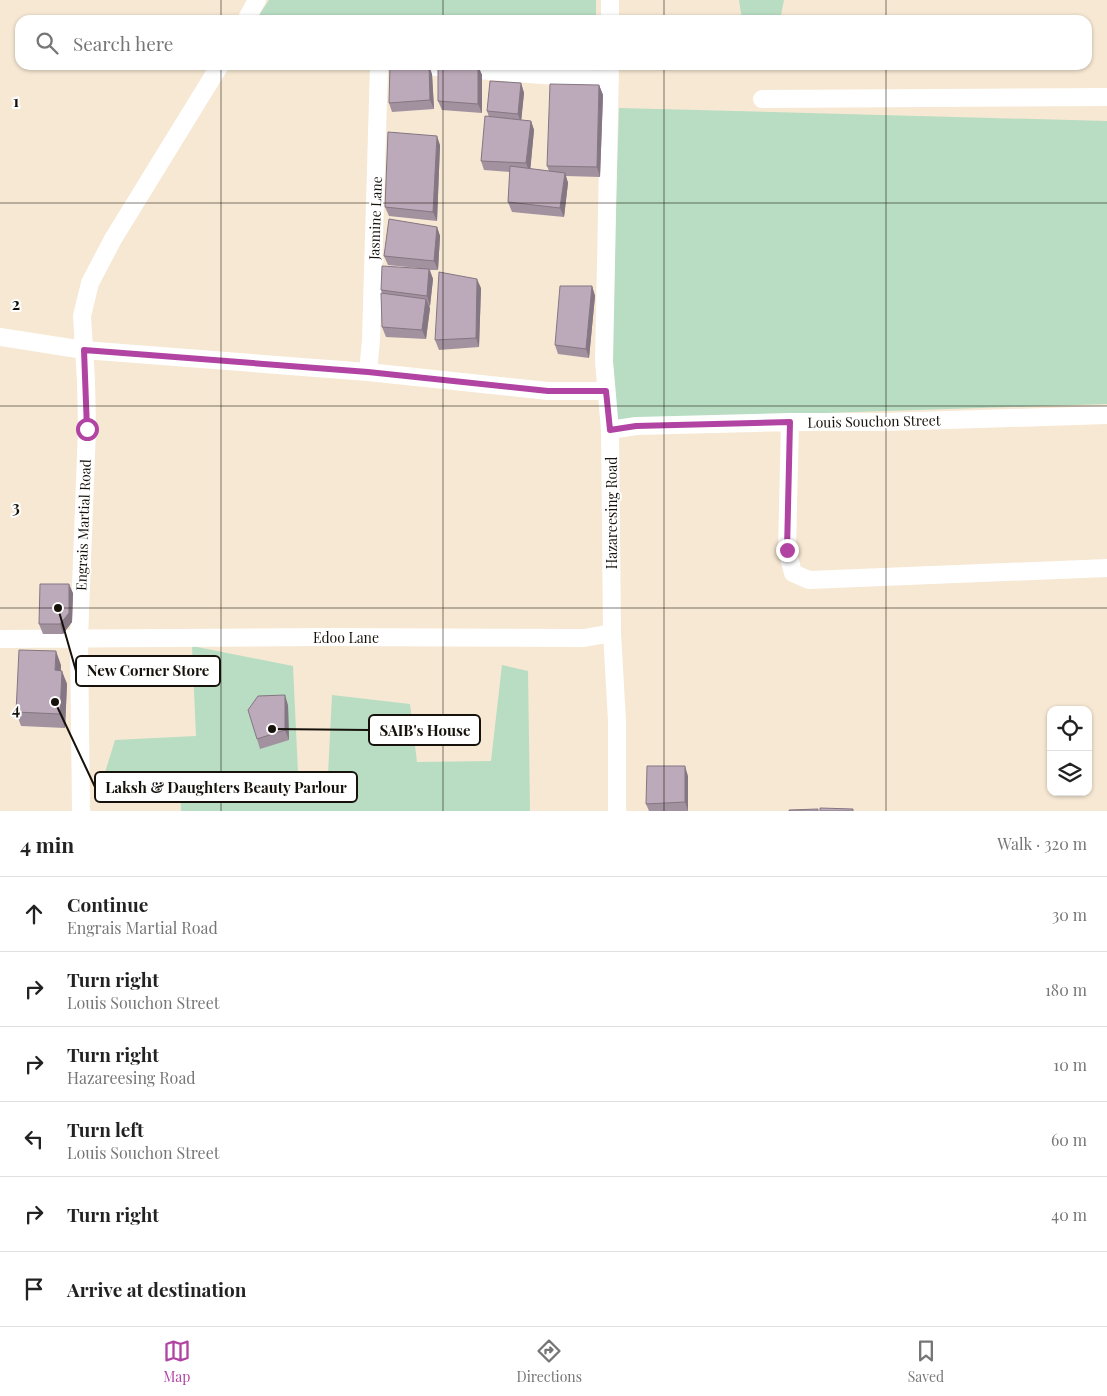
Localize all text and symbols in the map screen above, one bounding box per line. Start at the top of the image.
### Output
search box [15,15,1092,70]
icon: search [33,29,61,57]
text: Search here [73,30,173,56]
text: 1 [13,90,19,111]
street label: Jasmine Lane [364,176,386,261]
text: 2 [12,293,20,314]
street label: Louis Souchon Street [807,410,942,432]
route start [76,418,99,441]
street label: Hazareesing Road [602,457,621,569]
street label: Engrais Martial Road [71,459,95,591]
text: 3 [12,496,20,517]
route end [776,539,799,562]
street label: Edoo Lane [313,628,379,647]
callout: New Corner Store [76,656,220,686]
text: New Corner Store [87,660,210,680]
text: 4 [12,698,20,719]
map controls [1047,706,1092,796]
button: locate [1047,706,1092,751]
callout: SAIB's House [369,715,480,745]
text: SAIB's House [379,720,471,740]
button: layers [1047,751,1092,796]
callout: Laksh & Daughters Beauty Parlour [95,772,357,802]
text: Laksh & Daughters Beauty Parlour [105,777,347,797]
text: 4 min [20,830,74,858]
text: Walk · 320 m [997,833,1087,854]
text: Continue [67,891,148,917]
icon: ahead [20,900,48,928]
text: 30 m [1052,904,1087,925]
text: Engrais Martial Road [67,917,218,938]
text: Turn right [67,966,159,992]
icon: right [20,975,48,1003]
text: 180 m [1045,979,1087,1000]
text: Louis Souchon Street [67,992,219,1013]
text: Turn right [67,1041,159,1067]
icon: right [20,1050,48,1078]
text: 10 m [1053,1054,1087,1075]
text: Hazareesing Road [67,1067,196,1088]
text: Turn left [67,1116,144,1142]
icon: left [20,1125,48,1153]
text: 60 m [1051,1129,1087,1150]
text: Louis Souchon Street [67,1142,219,1163]
icon: right [20,1200,48,1228]
text: Turn right [67,1201,159,1227]
text: 40 m [1051,1204,1087,1225]
icon: arrive [20,1275,48,1303]
text: Arrive at destination [67,1276,247,1302]
tab: Map [163,1337,191,1386]
tab: Directions [517,1337,582,1386]
tab: Saved [908,1337,944,1386]

